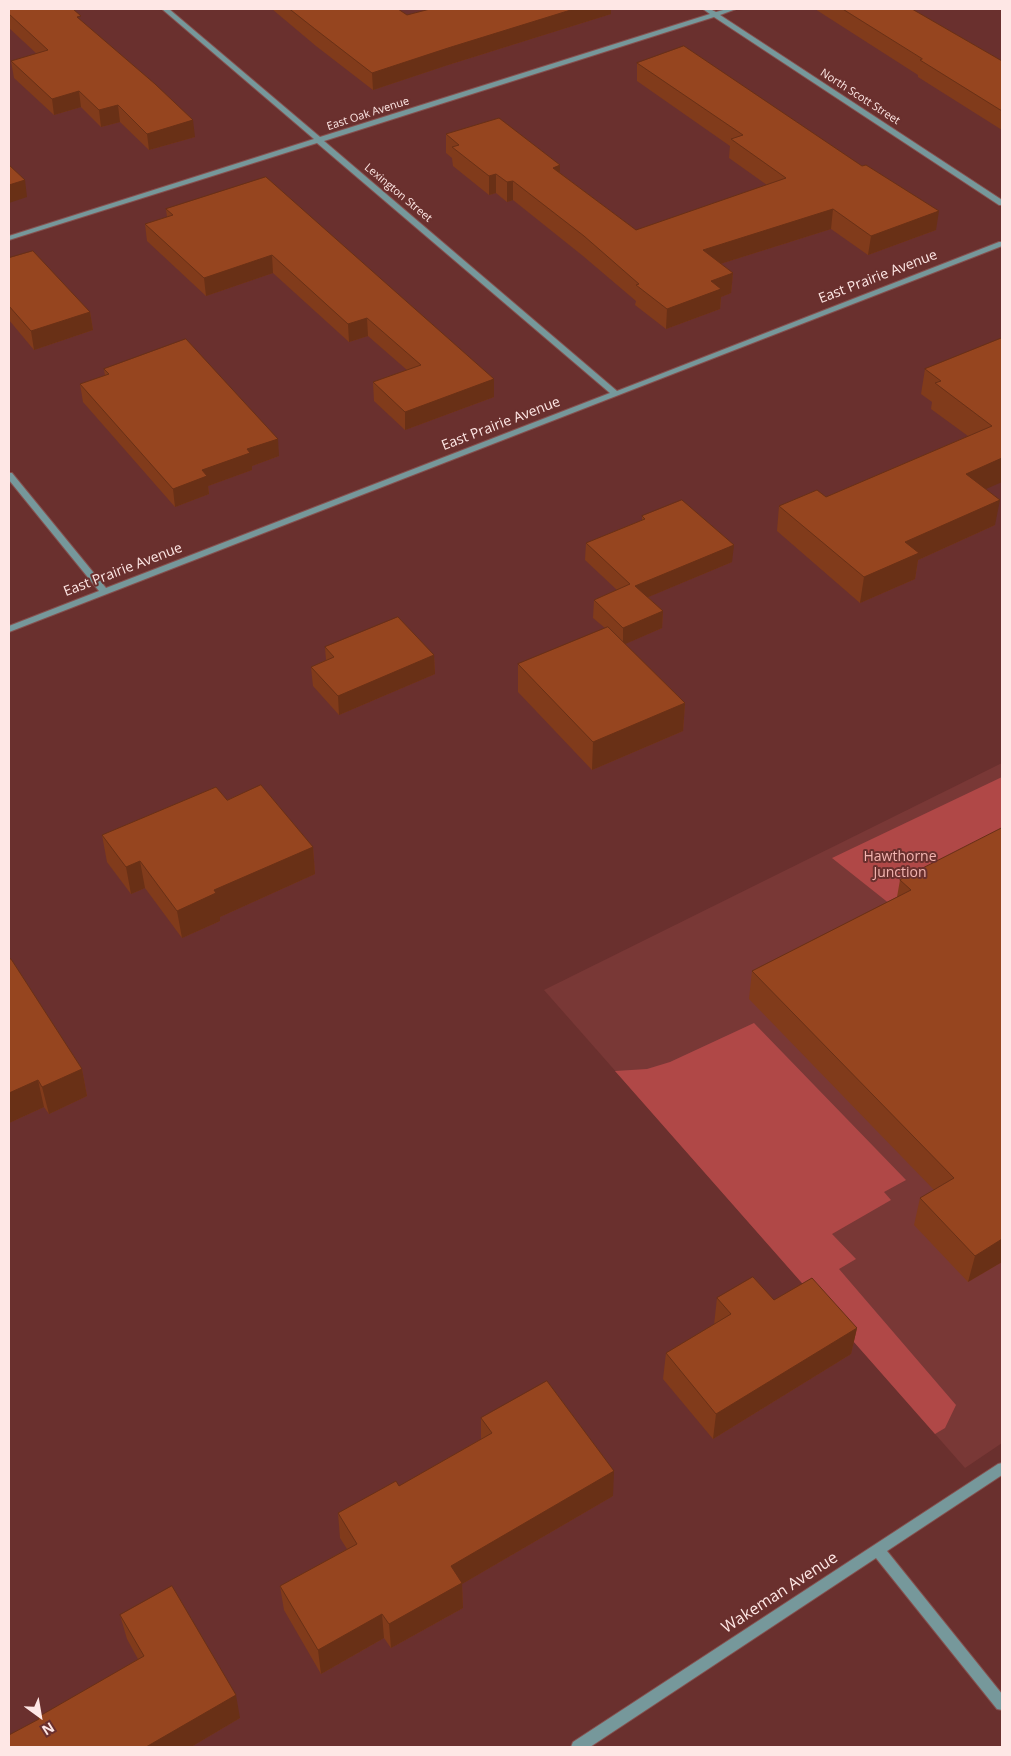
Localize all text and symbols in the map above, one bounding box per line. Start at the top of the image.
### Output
street label: North Scott Street [818,66,902,128]
street label: East Oak Avenue [325,94,411,134]
street label: Lexington Street [362,161,434,225]
street label: East Prairie Avenue [816,247,940,307]
street label: East Prairie Avenue [439,394,563,454]
street label: East Prairie Avenue [61,540,185,600]
park label: Hawthorne Junction [863,849,937,882]
street label: Wakeman Avenue [718,1548,842,1638]
north arrow [15,1691,65,1741]
text: N [38,1718,58,1740]

